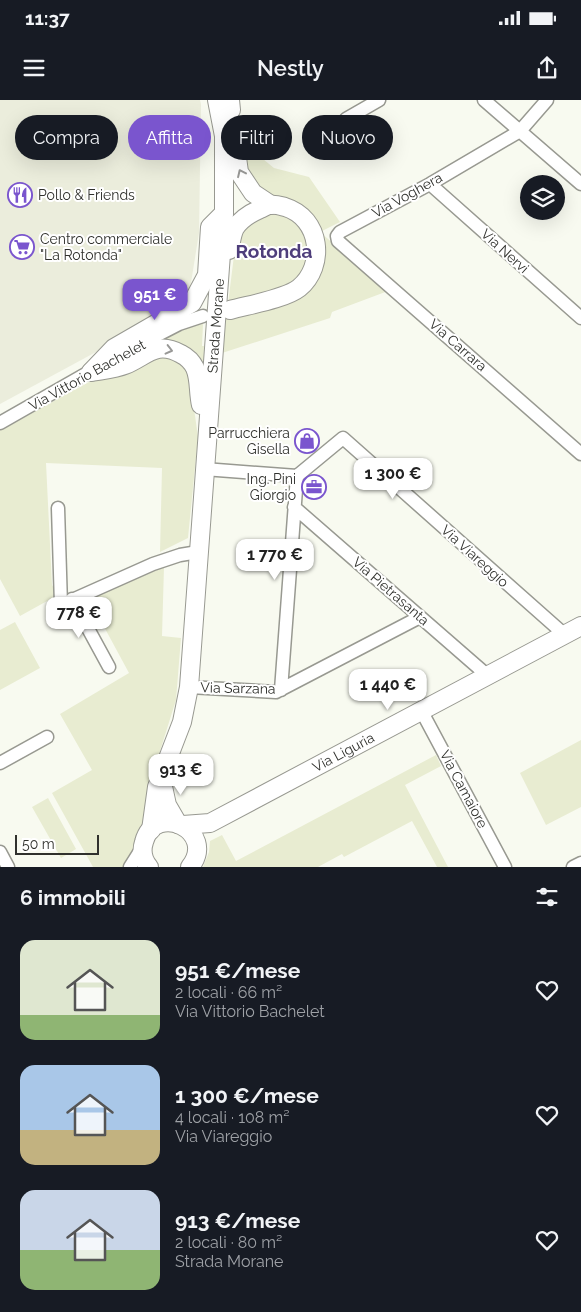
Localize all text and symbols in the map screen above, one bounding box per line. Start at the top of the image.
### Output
text: 11:37 [25,7,70,29]
icon: menu [20,54,48,82]
icon: share [533,54,561,82]
text: Nestly [257,55,324,81]
chip: Compra [15,115,118,160]
chip: Affitta [128,115,211,160]
chip: Filtri [221,115,292,160]
chip: Nuovo [302,115,393,160]
street label: Via Voghera [369,169,445,221]
one-way arrow [238,170,248,179]
map controls [520,175,565,220]
button: layers [520,175,565,220]
restaurant icon: Pollo & Friends [7,182,33,208]
place label: Pollo & Friends [38,187,135,203]
street label: Via Nervi [478,226,532,276]
place label: Centro commerciale "La Rotonda" [40,231,172,263]
supermarket icon: Centro commerciale "La Rotonda" [9,234,35,260]
district label: Rotonda [236,240,313,262]
pin: 951 € [120,278,190,321]
street label: Strada Morane [204,278,227,374]
text: 951 € [134,285,176,304]
street label: Via Carrara [426,316,490,374]
street label: Via Vittorio Bachelet [26,336,148,414]
one-way arrow [165,344,174,355]
place label: Parrucchiera Gisella [208,425,290,457]
shop icon: Parrucchiera Gisella [294,428,320,454]
pin: 1 300 € [347,458,439,500]
text: 1 300 € [365,464,421,483]
place label: Ing. Pini Giorgio [247,471,296,503]
office icon: Ing. Pini Giorgio [301,474,327,500]
street label: Via Viareggio [438,522,512,590]
pin: 1 770 € [229,538,321,581]
text: 1 770 € [247,545,303,564]
street label: Via Pietrasanta [350,554,432,628]
pin: 778 € [44,596,114,639]
text: 778 € [57,603,101,622]
pin: 1 440 € [342,668,434,711]
text: 1 440 € [360,675,416,694]
street label: Via Sarzana [200,679,276,697]
street label: Via Liguria [310,729,377,775]
street label: Via Camaiore [437,747,491,831]
pin: 913 € [146,754,216,796]
text: 913 € [160,760,202,779]
scale bar [15,832,99,855]
text: 50 m [22,836,55,852]
icon: filters [533,883,561,911]
text: 6 immobili [20,885,126,910]
text: 951 €/mese [175,958,300,983]
icon: home [60,960,120,1020]
icon: heart [533,976,561,1004]
text: 2 locali · 66 m² [175,983,282,1002]
text: Via Vittorio Bachelet [175,1002,325,1021]
text: 1 300 €/mese [175,1083,319,1108]
icon: home [60,1085,120,1145]
icon: heart [533,1101,561,1129]
text: 4 locali · 108 m² [175,1108,289,1127]
text: Via Viareggio [175,1127,272,1146]
text: 913 €/mese [175,1208,300,1233]
icon: home [60,1210,120,1270]
icon: heart [533,1226,561,1254]
text: 2 locali · 80 m² [175,1233,282,1252]
text: Strada Morane [175,1252,283,1271]

